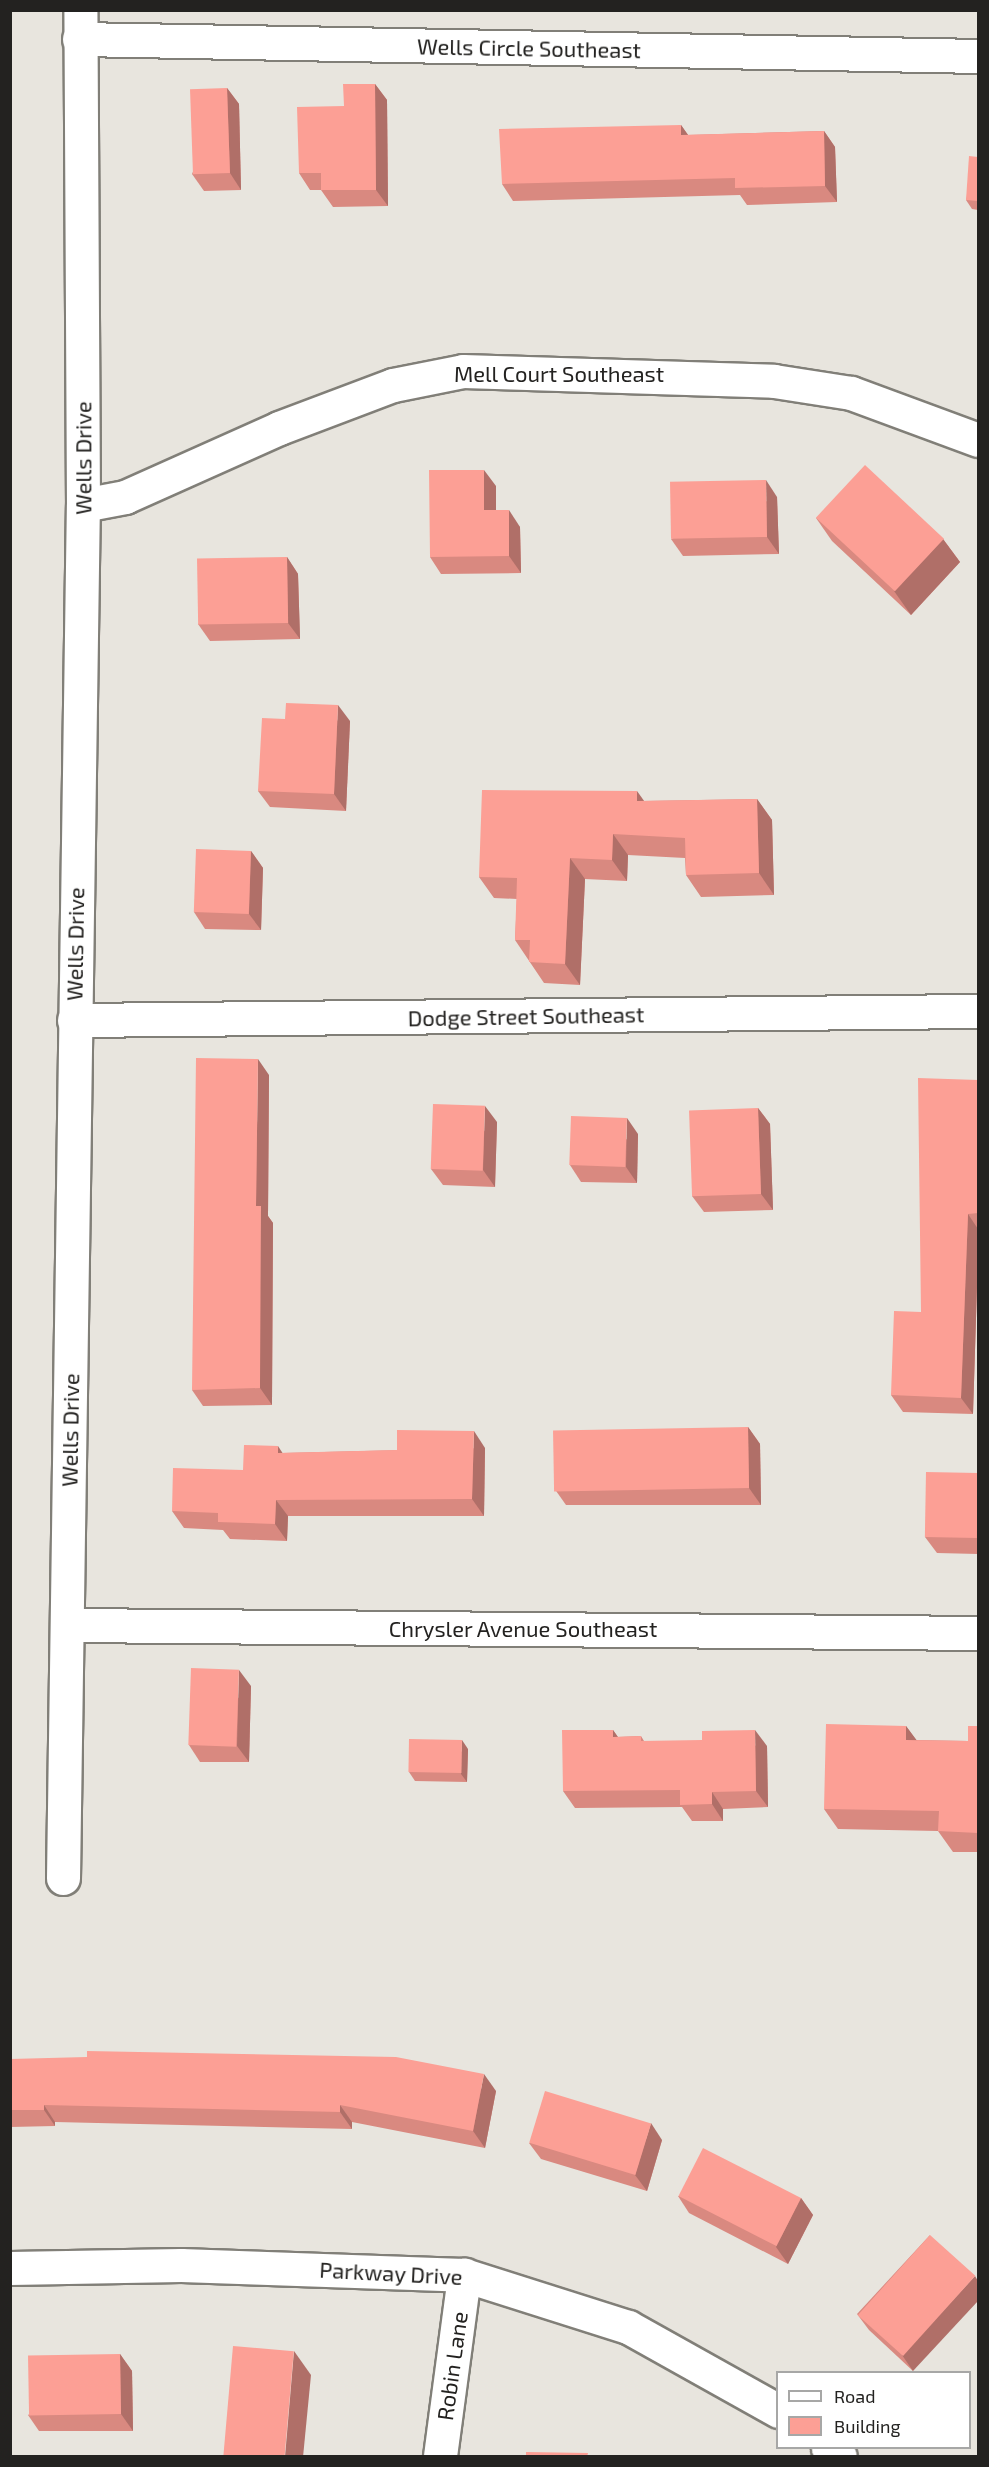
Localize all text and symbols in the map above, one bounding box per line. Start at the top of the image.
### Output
street label: Wells Circle Southeast [417,33,641,63]
street label: Mell Court Southeast [454,361,664,387]
street label: Wells Drive [70,401,96,515]
street label: Wells Drive [61,887,89,1001]
street label: Dodge Street Southeast [407,1001,645,1031]
street label: Wells Drive [56,1373,84,1487]
street label: Chrysler Avenue Southeast [388,1616,658,1642]
street label: Parkway Drive [318,2256,464,2290]
street label: Robin Lane [431,2310,473,2422]
legend [776,2371,971,2449]
text: Road [834,2385,875,2407]
text: Building [834,2415,901,2437]

